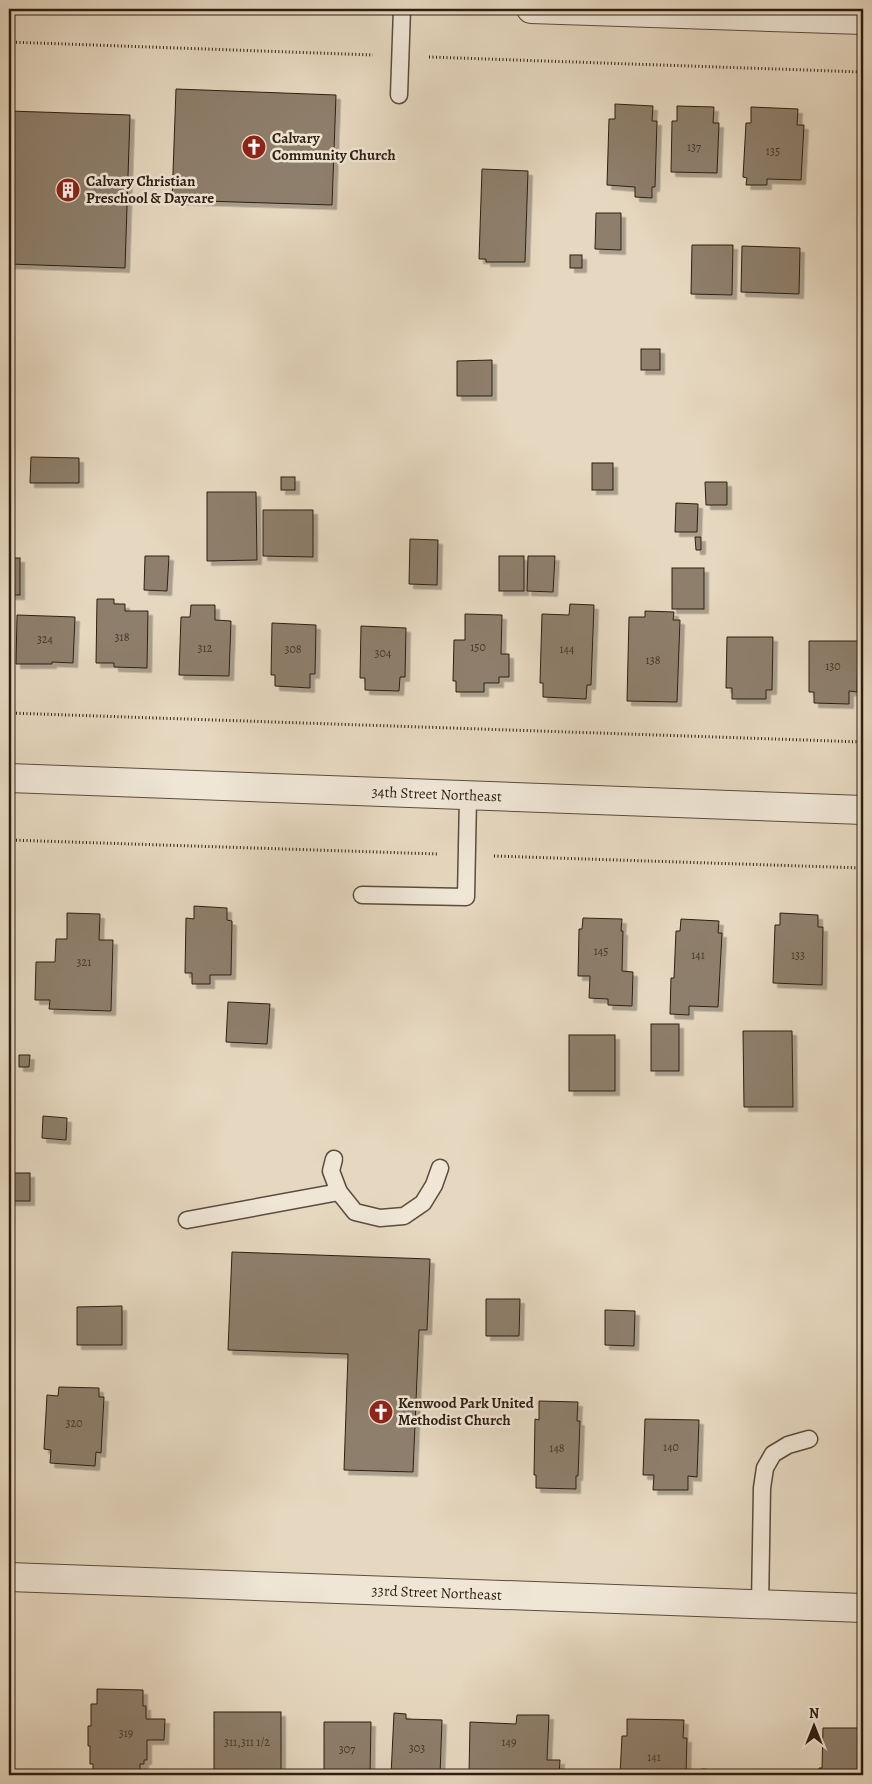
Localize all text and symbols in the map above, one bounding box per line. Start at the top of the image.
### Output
place label: Calvary Community Church [272,128,396,165]
church icon: Calvary Community Church [241,134,267,160]
house number: 137 [687,139,702,155]
house number: 135 [766,143,780,159]
place label: Calvary Christian Preschool & Daycare [86,171,214,208]
building icon: Calvary Christian Preschool & Daycare [55,177,81,203]
house number: 318 [115,629,130,645]
house number: 324 [37,631,54,647]
house number: 150 [470,639,486,655]
house number: 312 [198,640,213,656]
house number: 308 [284,641,302,657]
house number: 144 [560,641,575,657]
house number: 304 [375,645,392,661]
house number: 138 [646,652,661,668]
house number: 130 [825,658,841,674]
street label: 34th Street Northeast [371,782,502,806]
house number: 145 [594,943,608,959]
house number: 141 [691,947,705,963]
house number: 133 [791,947,805,963]
house number: 321 [77,954,91,970]
place label: Kenwood Park United Methodist Church [398,1393,535,1430]
church icon: Kenwood Park United Methodist Church [368,1399,394,1425]
house number: 320 [65,1415,83,1431]
house number: 140 [663,1439,679,1455]
house number: 148 [549,1440,565,1456]
street label: 33rd Street Northeast [371,1580,502,1605]
north arrow [790,1702,840,1752]
text: N [809,1704,819,1723]
house number: 319 [119,1725,133,1741]
house number: 311,311 1/2 [224,1734,270,1750]
house number: 149 [501,1734,517,1750]
house number: 303 [409,1740,425,1756]
house number: 307 [339,1741,356,1757]
house number: 141 [647,1749,661,1765]

